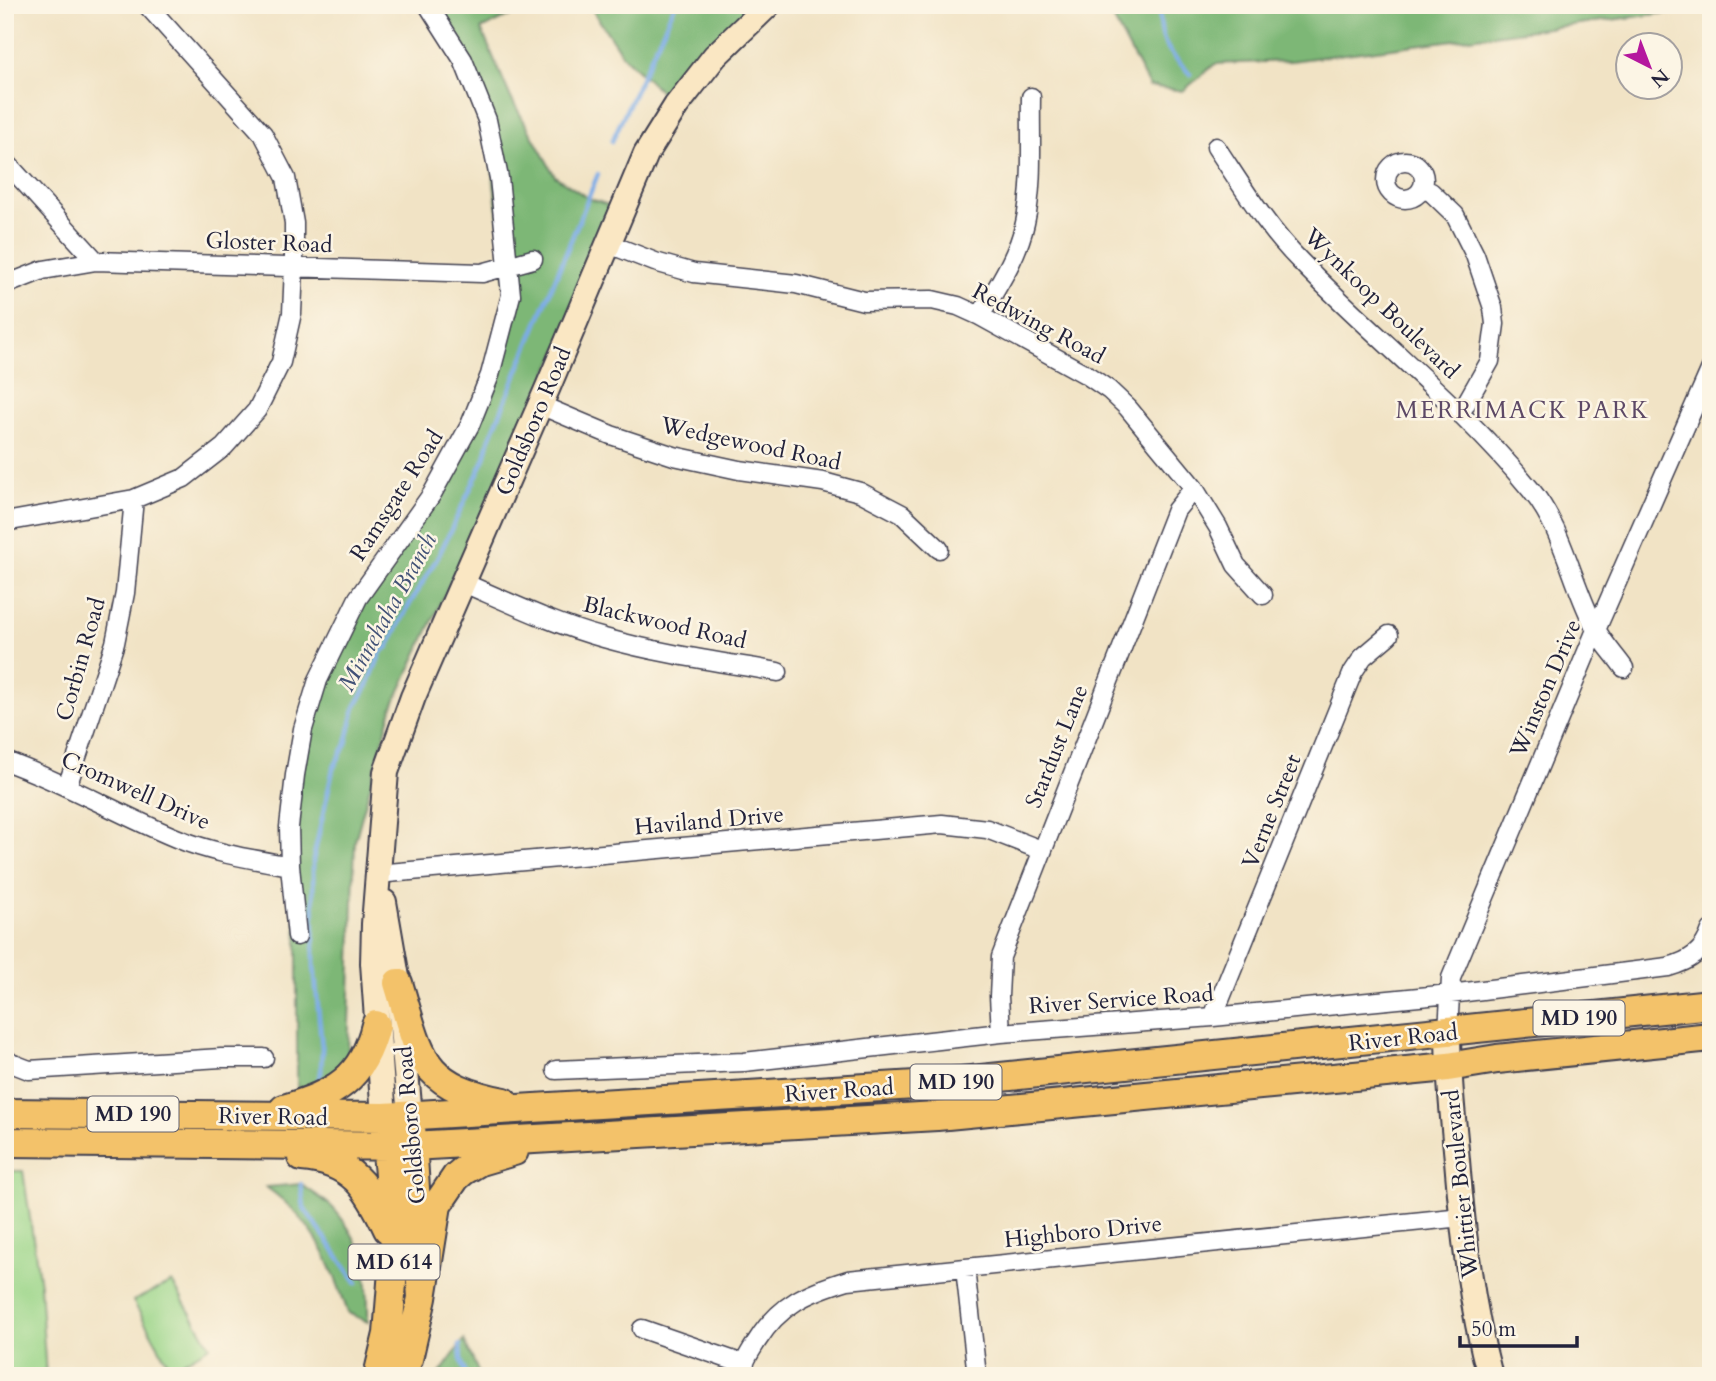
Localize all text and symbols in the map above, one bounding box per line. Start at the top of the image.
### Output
north arrow [1614,32,1684,102]
text: N [1645,63,1675,93]
street label: Wynkoop Boulevard [1296,220,1467,386]
street label: Gloster Road [205,225,334,260]
street label: Redwing Road [967,275,1111,372]
street label: Goldsboro Road [488,341,579,500]
district label: MERRIMACK PARK [1396,394,1650,427]
street label: Wedgewood Road [657,409,845,478]
street label: Ramsgate Road [342,423,451,567]
water label: Minnehaha Branch [330,527,445,697]
street label: Blackwood Road [580,589,750,656]
street label: Corbin Road [48,593,113,724]
street label: Winston Drive [1502,614,1588,763]
street label: Stardust Lane [1018,680,1095,812]
street label: Cromwell Drive [56,744,215,837]
street label: Verne Street [1234,749,1308,873]
street label: Haviland Drive [633,799,785,842]
street label: River Service Road [1028,978,1215,1021]
road number: MD 190 [1534,1000,1624,1036]
street label: River Road [1347,1016,1460,1059]
street label: Goldsboro Road [388,1044,433,1205]
road number: MD 190 [911,1064,1002,1100]
street label: River Road [783,1071,896,1110]
street label: Whittier Boulevard [1435,1087,1486,1281]
road number: MD 190 [88,1096,178,1132]
street label: River Road [218,1100,329,1133]
street label: Highboro Drive [1003,1208,1164,1255]
road number: MD 614 [348,1244,440,1280]
scale bar [1460,1304,1578,1348]
text: 50 m [1471,1315,1516,1344]

